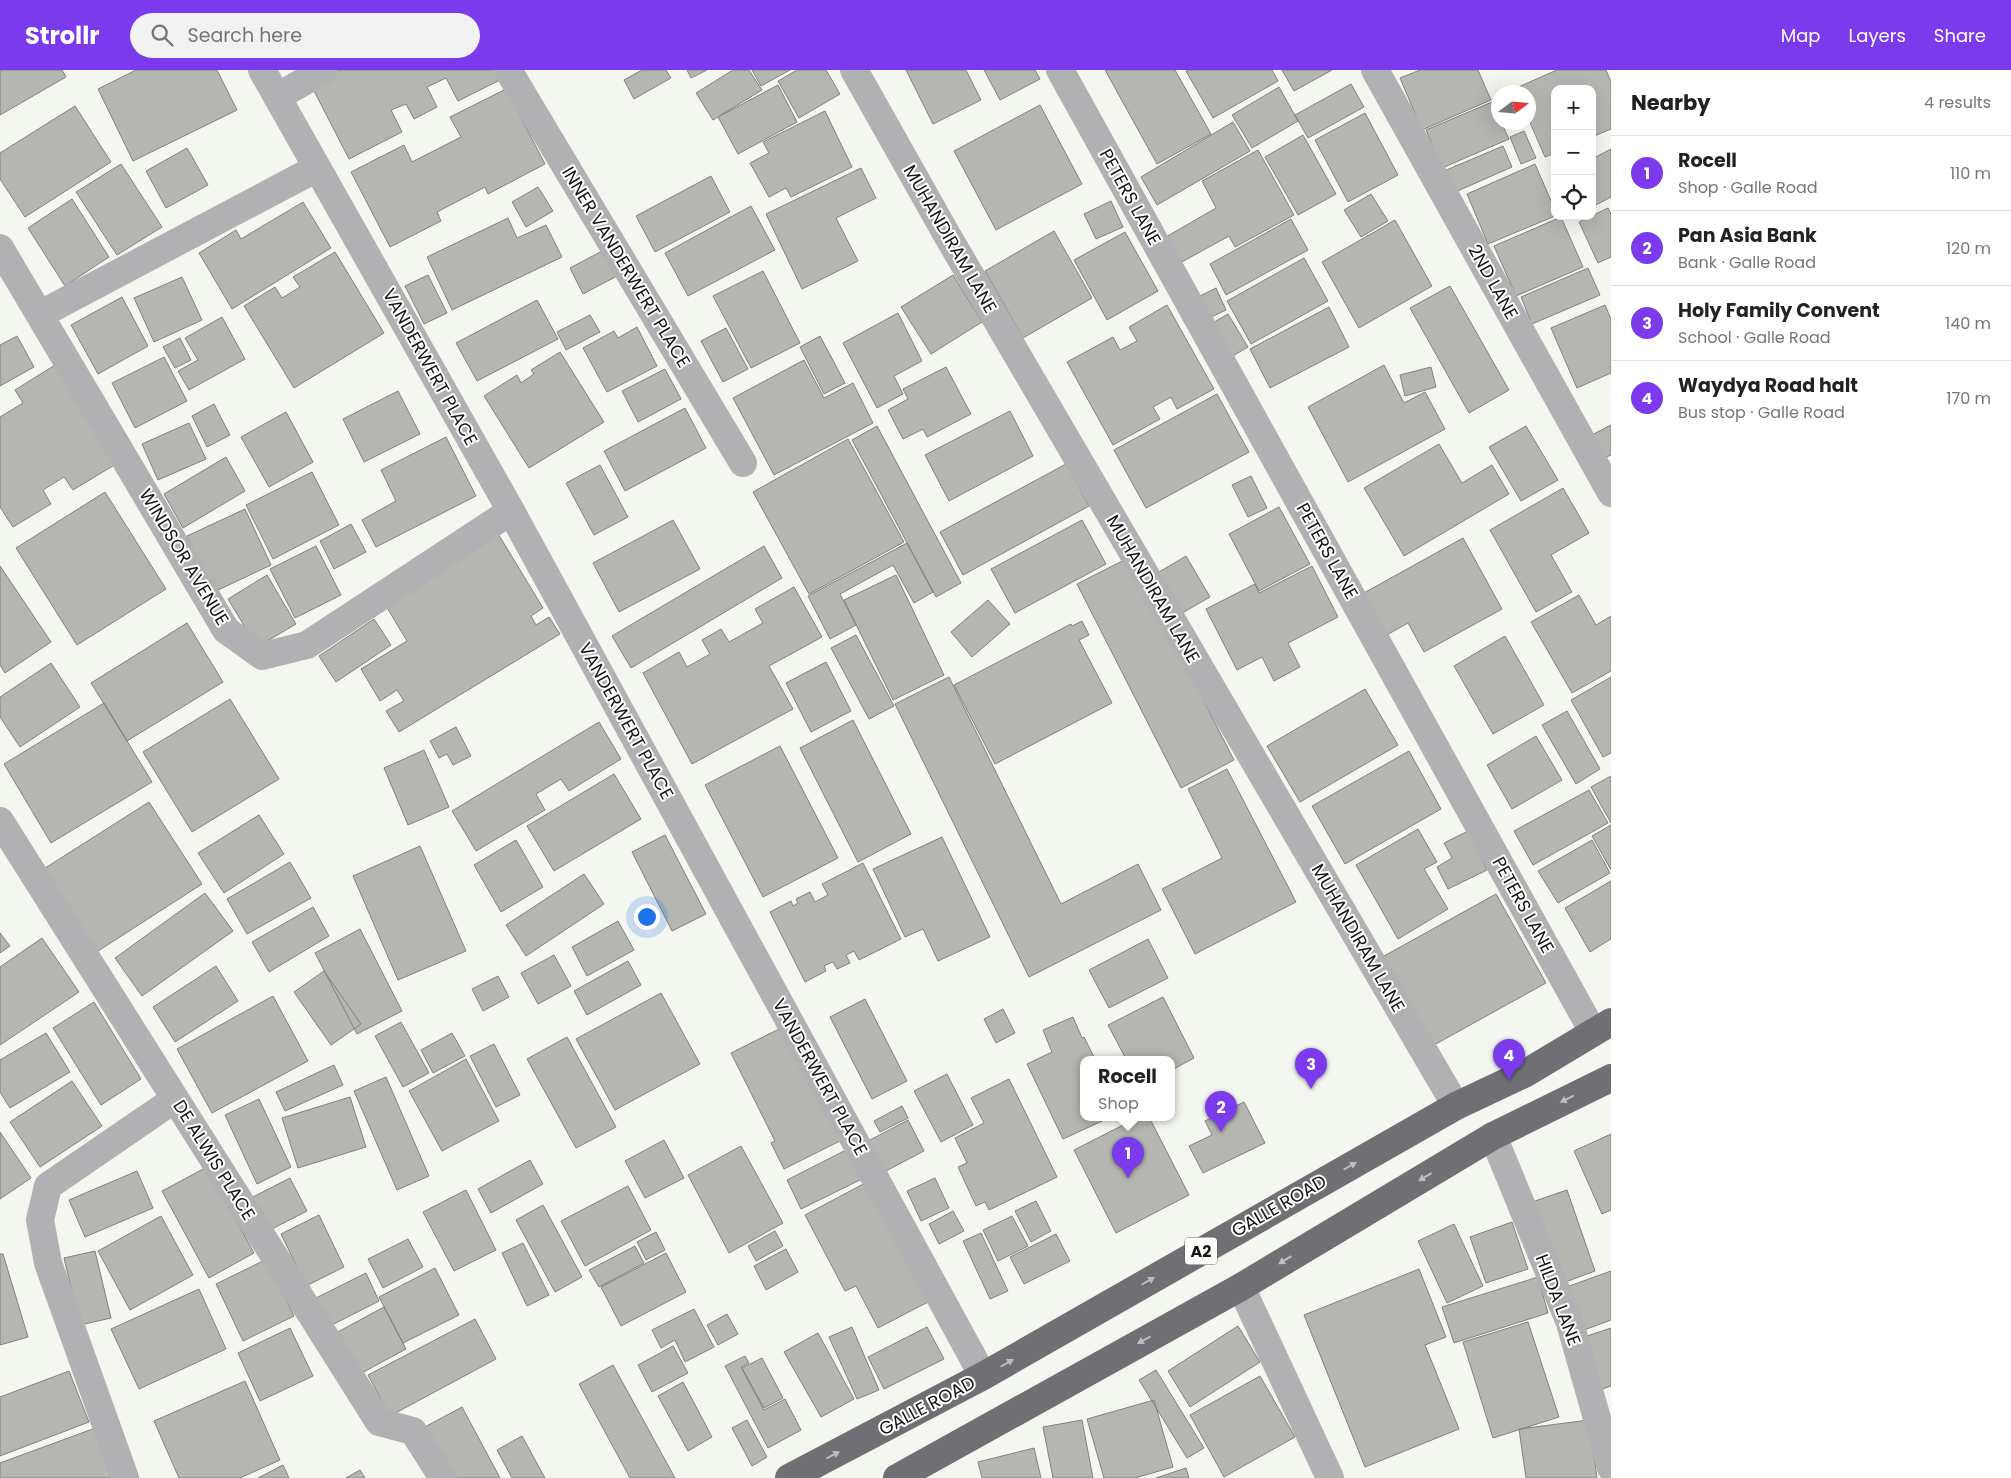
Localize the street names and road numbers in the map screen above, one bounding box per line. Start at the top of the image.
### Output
street label: PETERS LANE [1094,144,1167,250]
street label: MUHANDIRAM LANE [898,160,1003,317]
street label: INNER VANDERWERT PLACE [556,162,696,372]
street label: 2ND LANE [1463,240,1524,324]
street label: VANDERWERT PLACE [377,284,484,450]
street label: WINDSOR AVENUE [134,484,235,630]
street label: PETERS LANE [1291,498,1364,604]
street label: MUHANDIRAM LANE [1101,510,1206,667]
street label: VANDERWERT PLACE [573,638,680,804]
street label: PETERS LANE [1487,852,1560,958]
street label: MUHANDIRAM LANE [1306,859,1411,1016]
street label: VANDERWERT PLACE [767,994,874,1160]
street label: DE ALWIS PLACE [167,1095,261,1225]
street label: GALLE ROAD [1227,1168,1331,1243]
road number: A2 [1185,1238,1217,1264]
street label: HILDA LANE [1530,1250,1587,1349]
street label: GALLE ROAD [874,1370,979,1441]

